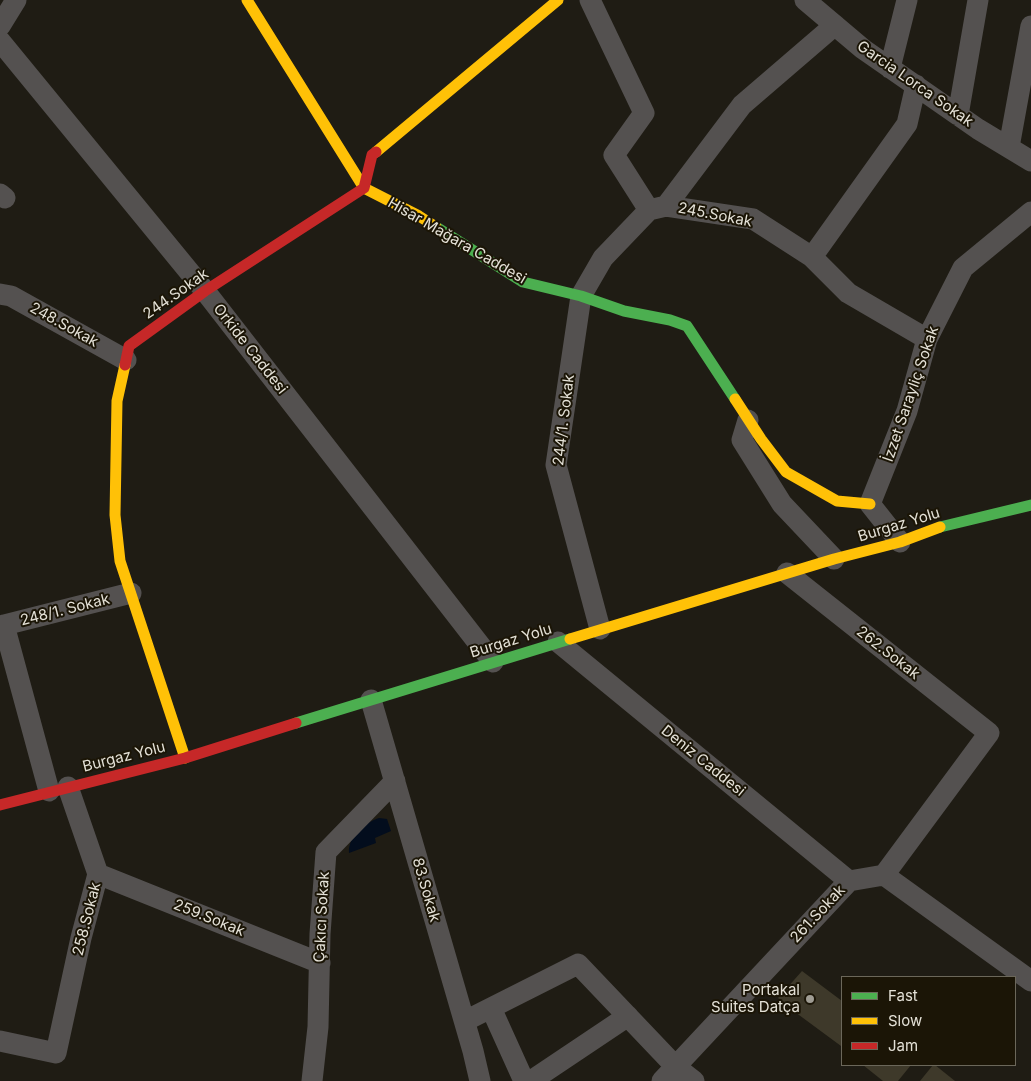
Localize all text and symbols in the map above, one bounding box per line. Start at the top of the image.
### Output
street label: Garcia Lorca Sokak [853,37,977,131]
street label: Hisar Mağara Caddesi [385,194,529,288]
street label: 245.Sokak [676,199,754,231]
street label: 244.Sokak [140,265,212,323]
street label: 248.Sokak [27,299,101,351]
street label: Orkide Caddesi [209,300,291,398]
street label: İzzet Sarayliç Sokak [879,324,943,464]
street label: 244/1. Sokak [549,373,579,467]
street label: Burgaz Yolu [856,504,942,546]
street label: 248/1. Sokak [18,590,112,630]
street label: Burgaz Yolu [468,620,554,662]
street label: 262.Sokak [853,623,923,683]
street label: Deniz Caddesi [657,722,749,800]
street label: Burgaz Yolu [81,738,167,776]
street label: 83.Sokak [408,856,444,924]
street label: Çakıcı Sokak [311,871,333,963]
street label: 258.Sokak [69,880,105,958]
street label: 261.Sokak [787,881,849,947]
street label: 259.Sokak [171,896,247,940]
legend [841,976,1016,1066]
place label: Portakal Suites Datça [711,981,800,1016]
text: Fast [888,986,918,1005]
marker: Portakal Suites Datça [804,993,816,1005]
text: Slow [888,1011,922,1030]
text: Jam [888,1036,918,1055]

